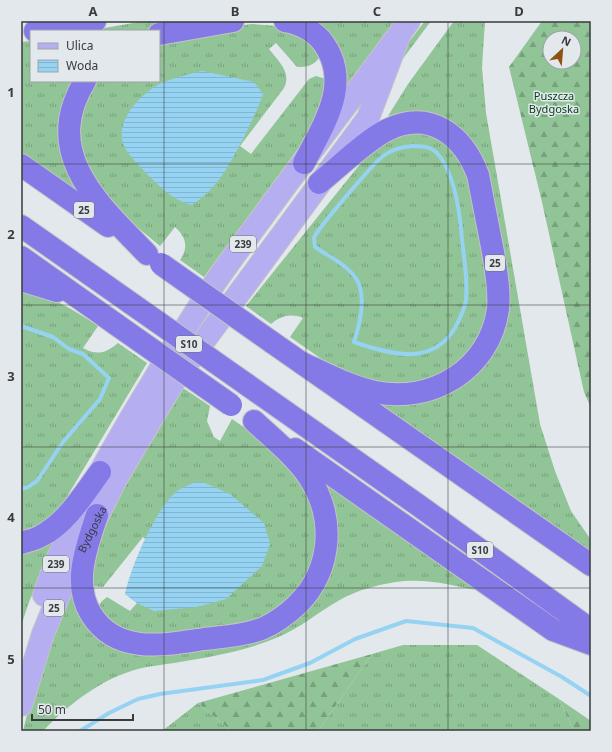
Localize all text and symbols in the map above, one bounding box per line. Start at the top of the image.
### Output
text: A [89,2,98,20]
text: B [231,2,239,20]
text: C [373,2,381,20]
text: D [514,2,524,20]
legend [30,30,160,82]
north arrow [542,30,582,70]
text: N [559,32,574,49]
text: Ulica [66,37,93,54]
text: Woda [66,57,98,74]
text: 1 [7,83,15,101]
park label: Puszcza Bydgoska [529,88,579,116]
road number: 25 [74,202,94,218]
text: 2 [7,225,15,243]
road number: 239 [230,236,256,252]
road number: 25 [485,255,505,271]
road number: S10 [176,336,202,352]
text: 3 [7,367,15,385]
street label: Bydgoska [73,503,109,555]
text: 4 [7,508,15,526]
road number: S10 [467,542,493,558]
road number: 239 [43,556,69,572]
road number: 25 [44,600,64,616]
text: 5 [7,650,15,668]
scale bar [32,696,133,722]
text: 50 m [38,701,66,718]

